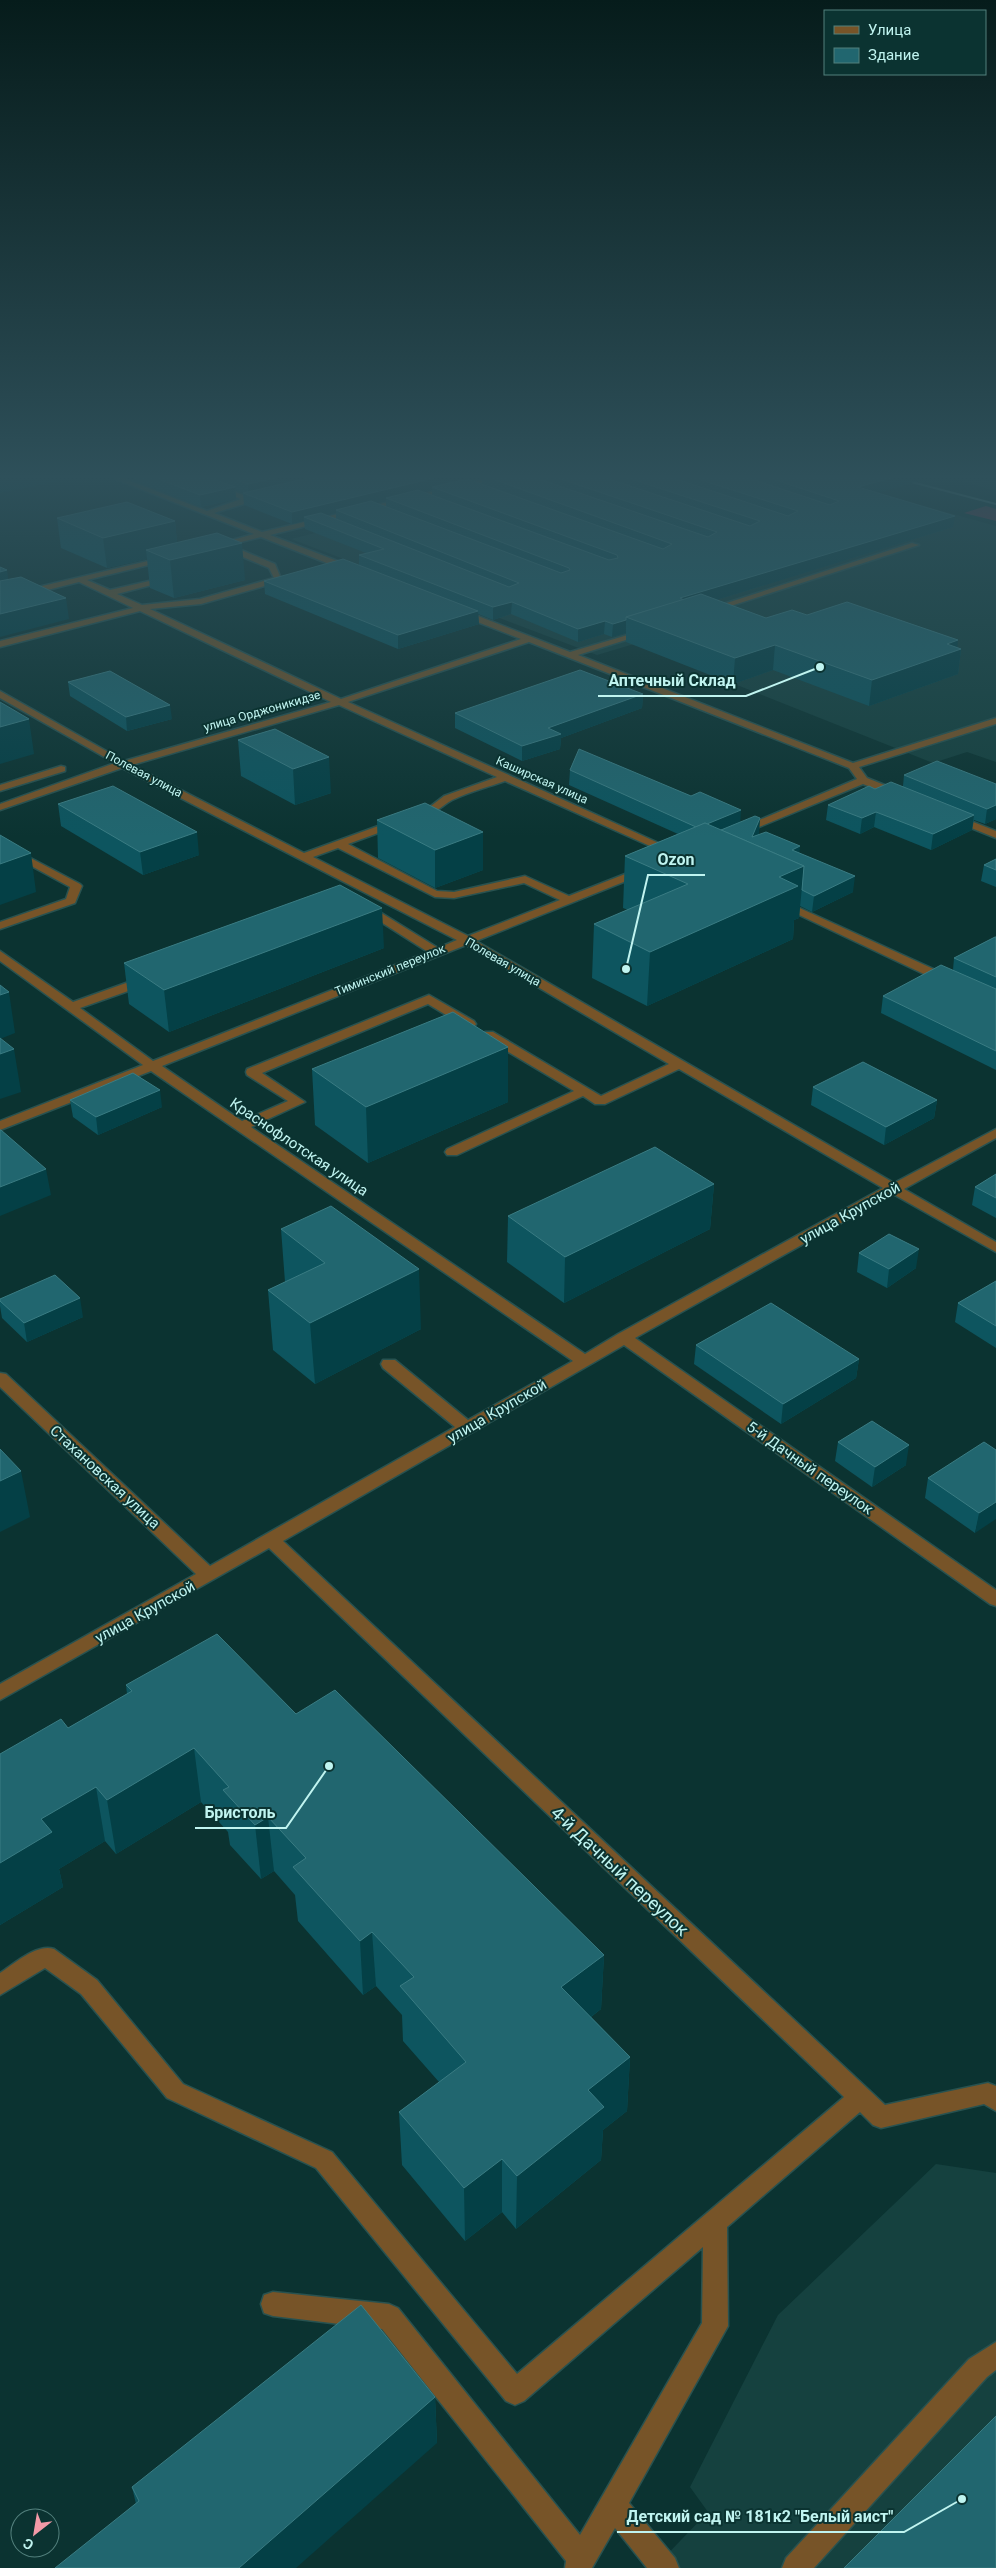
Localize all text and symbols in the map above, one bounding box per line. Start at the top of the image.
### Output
legend [824,10,986,75]
text: Улица [868,21,911,39]
text: Здание [868,46,919,64]
callout: Аптечный Склад [598,665,746,696]
text: Аптечный Склад [608,671,736,690]
street label: улица Орджоникидзе [202,688,322,734]
street label: Полевая улица [103,748,185,800]
street label: Каширская улица [494,753,590,807]
callout: Ozon [648,844,705,875]
text: Ozon [657,850,695,869]
street label: Полевая улица [463,935,543,989]
street label: Тиминский переулок [333,941,448,999]
street label: Краснофлотская улица [226,1094,372,1200]
street label: улица Крупской [797,1178,903,1248]
street label: улица Крупской [444,1375,550,1447]
street label: 5-й Дачный переулок [743,1418,877,1518]
street label: Стахановская улица [46,1421,164,1533]
street label: улица Крупской [92,1577,198,1647]
callout: Бристоль [195,1797,286,1828]
street label: 4-й Дачный переулок [547,1802,693,1940]
text: Бристоль [204,1803,276,1822]
callout: Детский сад № 181к2 "Белый аист" [617,2501,904,2532]
text: Детский сад № 181к2 "Белый аист" [627,2507,893,2526]
north arrow [10,2508,60,2558]
text: С [20,2535,36,2553]

